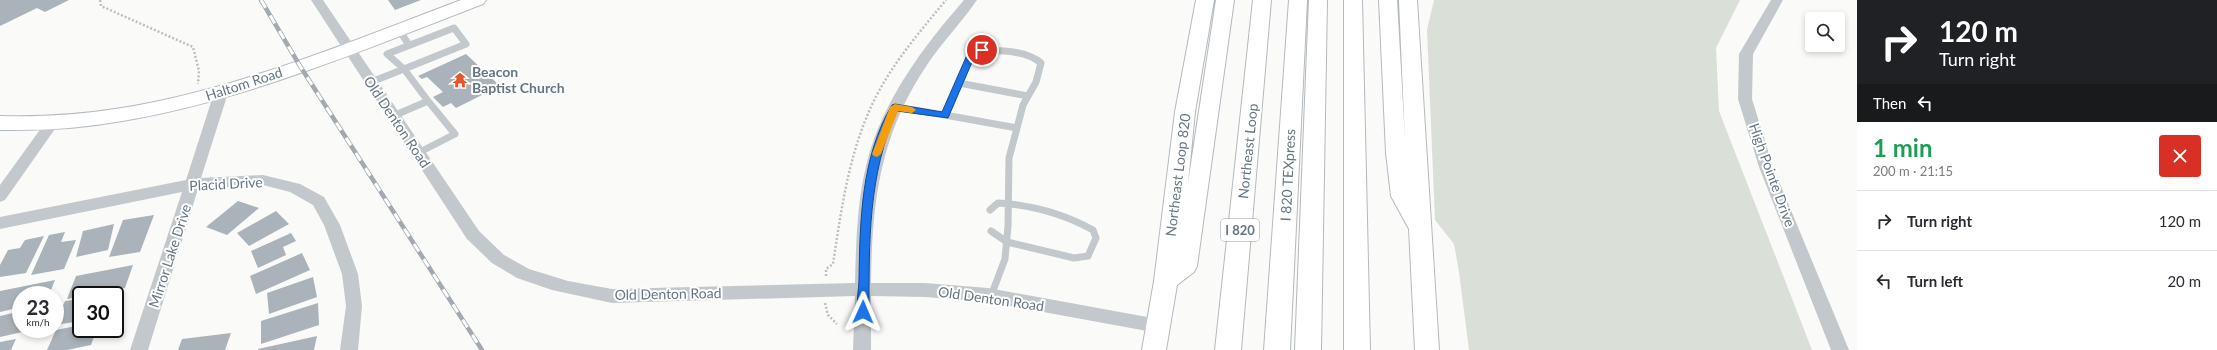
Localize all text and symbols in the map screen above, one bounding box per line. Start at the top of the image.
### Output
map controls [1805,12,1845,52]
button: search [1805,12,1845,52]
text: 120 m [1939,14,2018,48]
icon: right [1873,16,1925,68]
pin [965,33,999,67]
icon: arrive [971,39,993,61]
text: Turn right [1939,48,2016,70]
street label: Haltom Road [203,63,284,104]
place label: Beacon Baptist Church [472,63,565,96]
temple icon: Beacon Baptist Church [451,71,469,89]
street label: Old Denton Road [360,73,434,171]
icon: left [1914,92,1936,114]
text: Then [1873,94,1906,112]
street label: Northeast Loop [1234,102,1261,199]
street label: Northeast Loop 820 [1162,113,1193,237]
street label: High Pointe Drive [1746,121,1799,229]
street label: I 820 TEXpress [1277,128,1298,222]
text: 1 min [1873,133,1933,162]
button: close [2159,135,2201,177]
text: 200 m · 21:15 [1873,163,1953,179]
street label: Placid Drive [189,173,263,194]
street label: Mirror Lake Drive [145,202,194,310]
icon: right [1873,210,1895,232]
text: Turn right [1907,212,1972,230]
text: 120 m [2159,212,2201,230]
road number: I 820 [1221,219,1259,241]
icon: left [1873,270,1895,292]
text: Turn left [1907,272,1963,290]
text: 20 m [2167,272,2201,290]
street label: Old Denton Road [937,283,1045,314]
street label: Old Denton Road [614,284,722,303]
speed limit sign: 30 [72,286,124,338]
position arrow [842,291,884,333]
text: 23 [26,295,50,319]
text: km/h [26,316,50,328]

